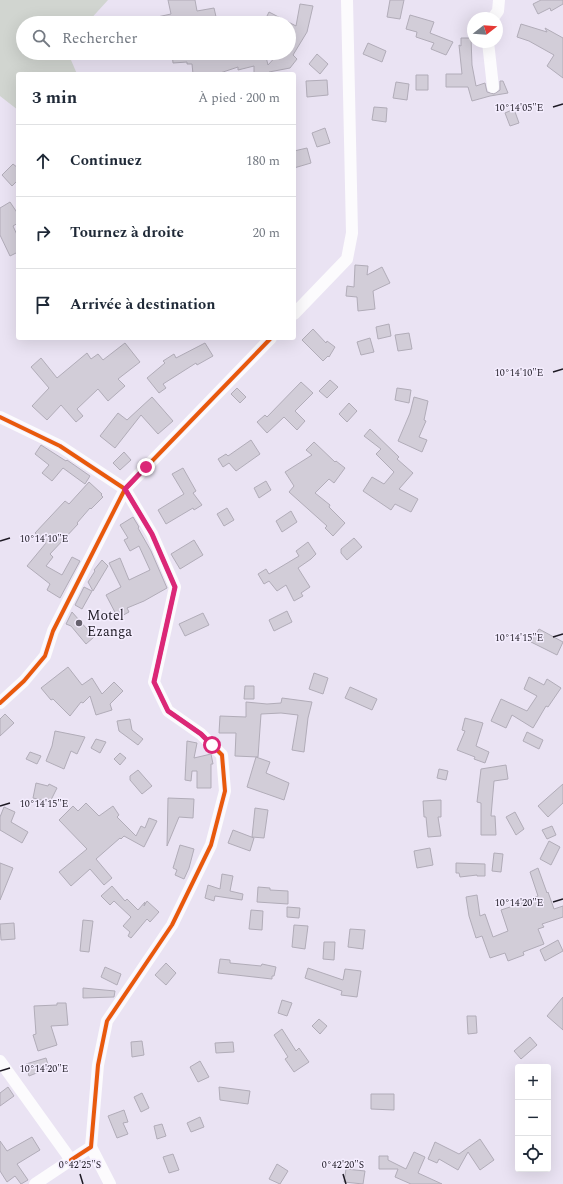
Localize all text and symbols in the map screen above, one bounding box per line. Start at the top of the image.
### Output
north arrow [467,12,503,48]
search box [16,16,296,60]
icon: search [30,27,52,49]
text: Rechercher [62,27,137,50]
text: 3 min [32,85,77,111]
text: À pied · 200 m [198,88,280,108]
text: 10°14'05"E [495,100,543,116]
text: Continuez [70,149,142,172]
icon: ahead [32,150,54,172]
text: 180 m [246,151,280,171]
text: Tournez à droite [70,221,184,244]
icon: right [32,222,54,244]
text: 20 m [253,223,280,243]
text: Arrivée à destination [70,293,216,316]
icon: arrive [32,294,54,316]
text: 10°14'10"E [495,365,543,381]
route end [137,458,155,476]
text: 10°14'10"E [20,531,68,547]
place label: Motel Ezanga [87,605,132,642]
marker: Motel Ezanga [74,618,84,628]
text: 10°14'15"E [495,630,543,646]
route start [203,736,221,754]
text: 10°14'15"E [20,796,68,812]
text: 10°14'20"E [495,895,543,911]
text: 10°14'20"E [20,1061,68,1077]
map controls [515,1064,551,1172]
button: + [515,1064,551,1100]
button: − [515,1100,551,1136]
button: locate [515,1136,551,1172]
text: 0°42'25"S [59,1157,101,1173]
text: 0°42'20"S [322,1157,364,1173]

